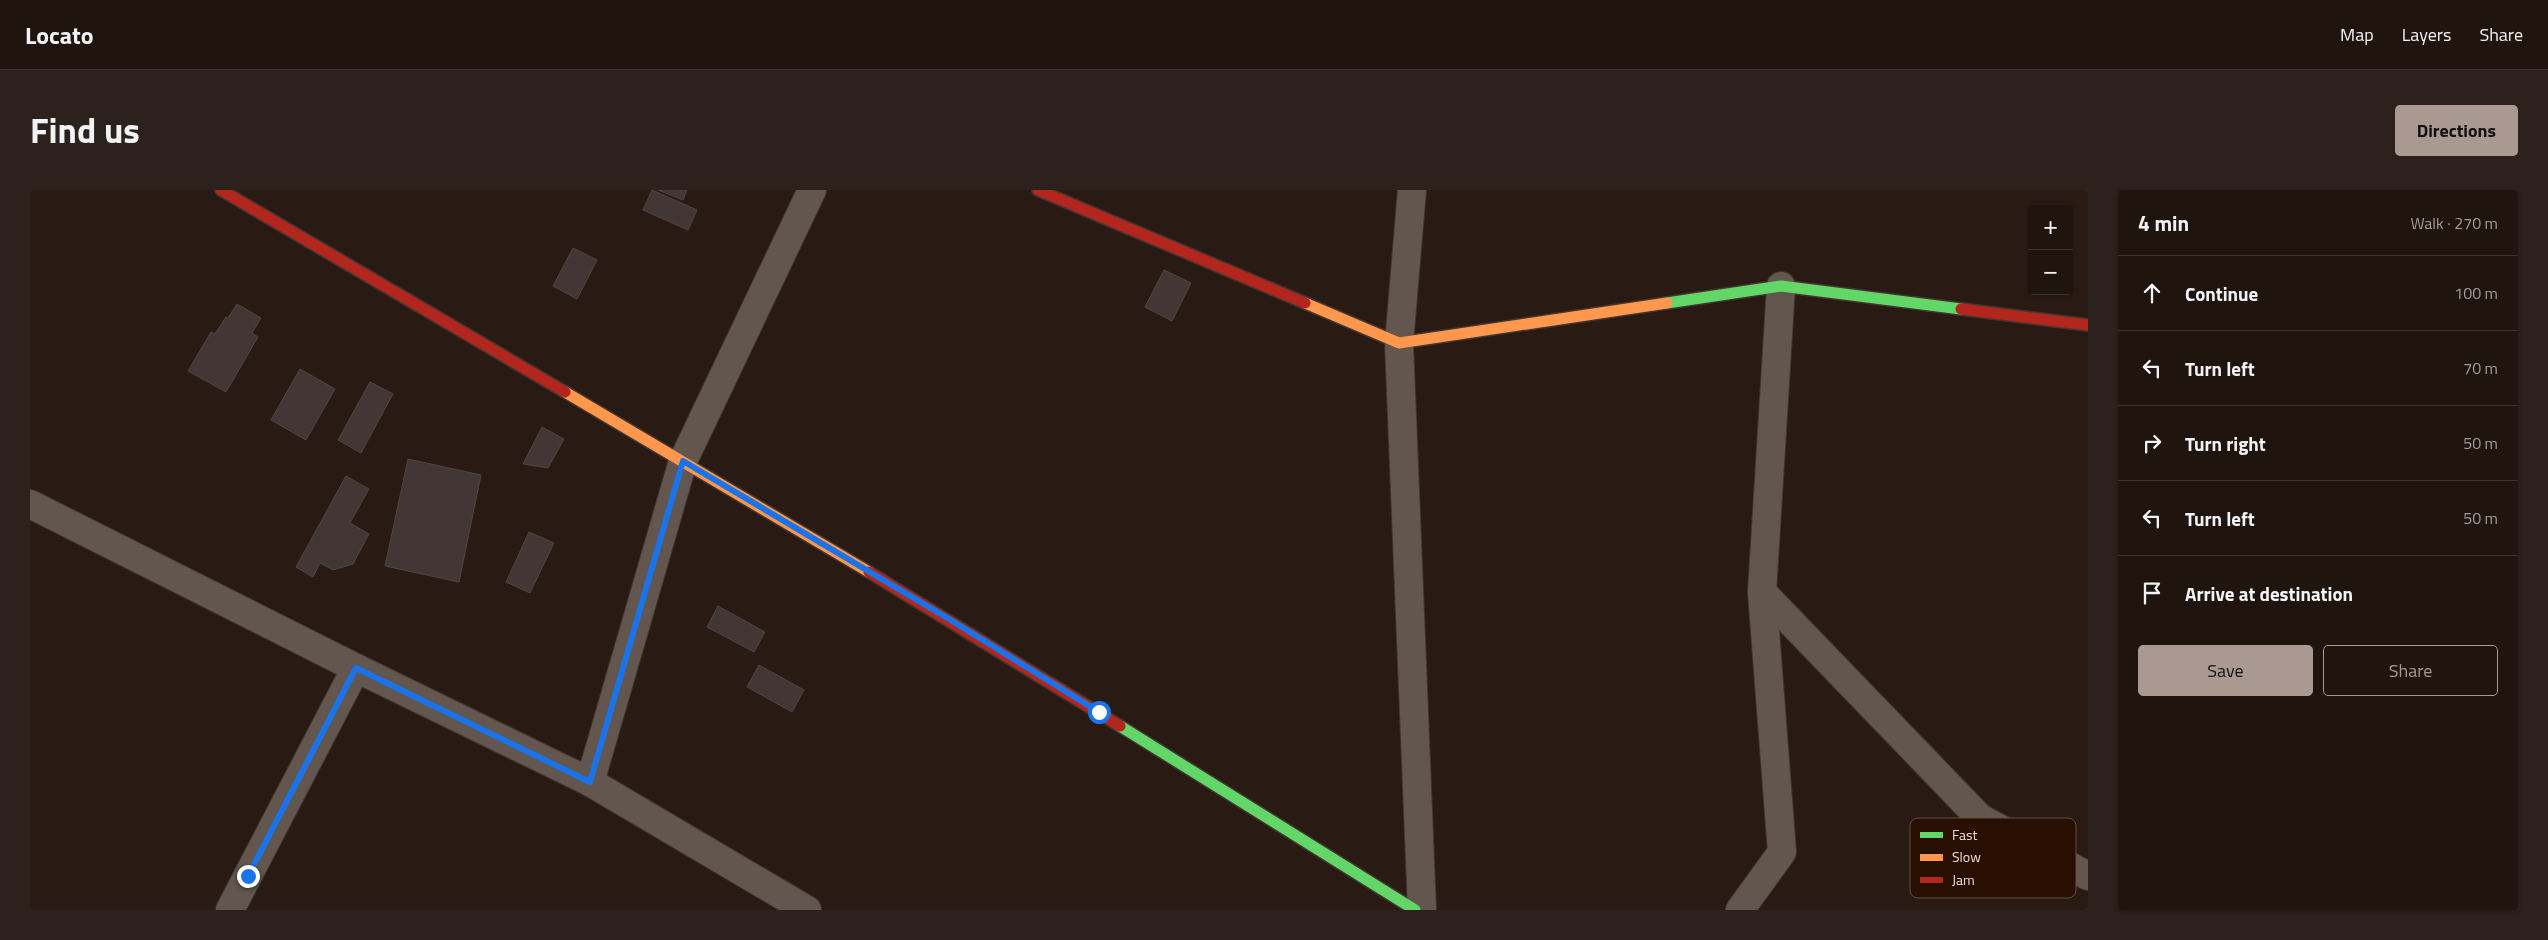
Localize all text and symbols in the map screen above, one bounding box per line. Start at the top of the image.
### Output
text: Locato [25,17,94,53]
text: Map [2340,21,2374,48]
text: Layers [2402,21,2451,48]
text: Share [2479,21,2523,48]
text: Find us [30,103,140,157]
button: Directions [2395,105,2518,156]
map controls [2028,205,2073,295]
button: + [2028,205,2073,250]
text: 4 min [2138,207,2189,239]
text: Walk · 270 m [2410,211,2498,235]
button: − [2028,250,2073,295]
icon: ahead [2138,279,2166,307]
text: Continue [2185,279,2258,308]
text: 100 m [2454,281,2498,305]
icon: left [2138,354,2166,382]
text: Turn left [2185,354,2255,383]
text: 70 m [2463,356,2498,380]
icon: right [2138,429,2166,457]
text: Turn right [2185,429,2266,458]
text: 50 m [2463,431,2498,455]
icon: left [2138,504,2166,532]
text: Turn left [2185,504,2255,533]
text: 50 m [2463,506,2498,530]
icon: arrive [2138,579,2166,607]
text: Arrive at destination [2185,579,2353,608]
button: Save [2138,645,2313,696]
button: Share [2323,645,2498,696]
route start [1088,701,1111,724]
legend [1910,818,2076,898]
text: Fast [1952,824,1977,845]
text: Slow [1952,846,1981,867]
route end [237,865,260,888]
text: Jam [1952,869,1975,890]

